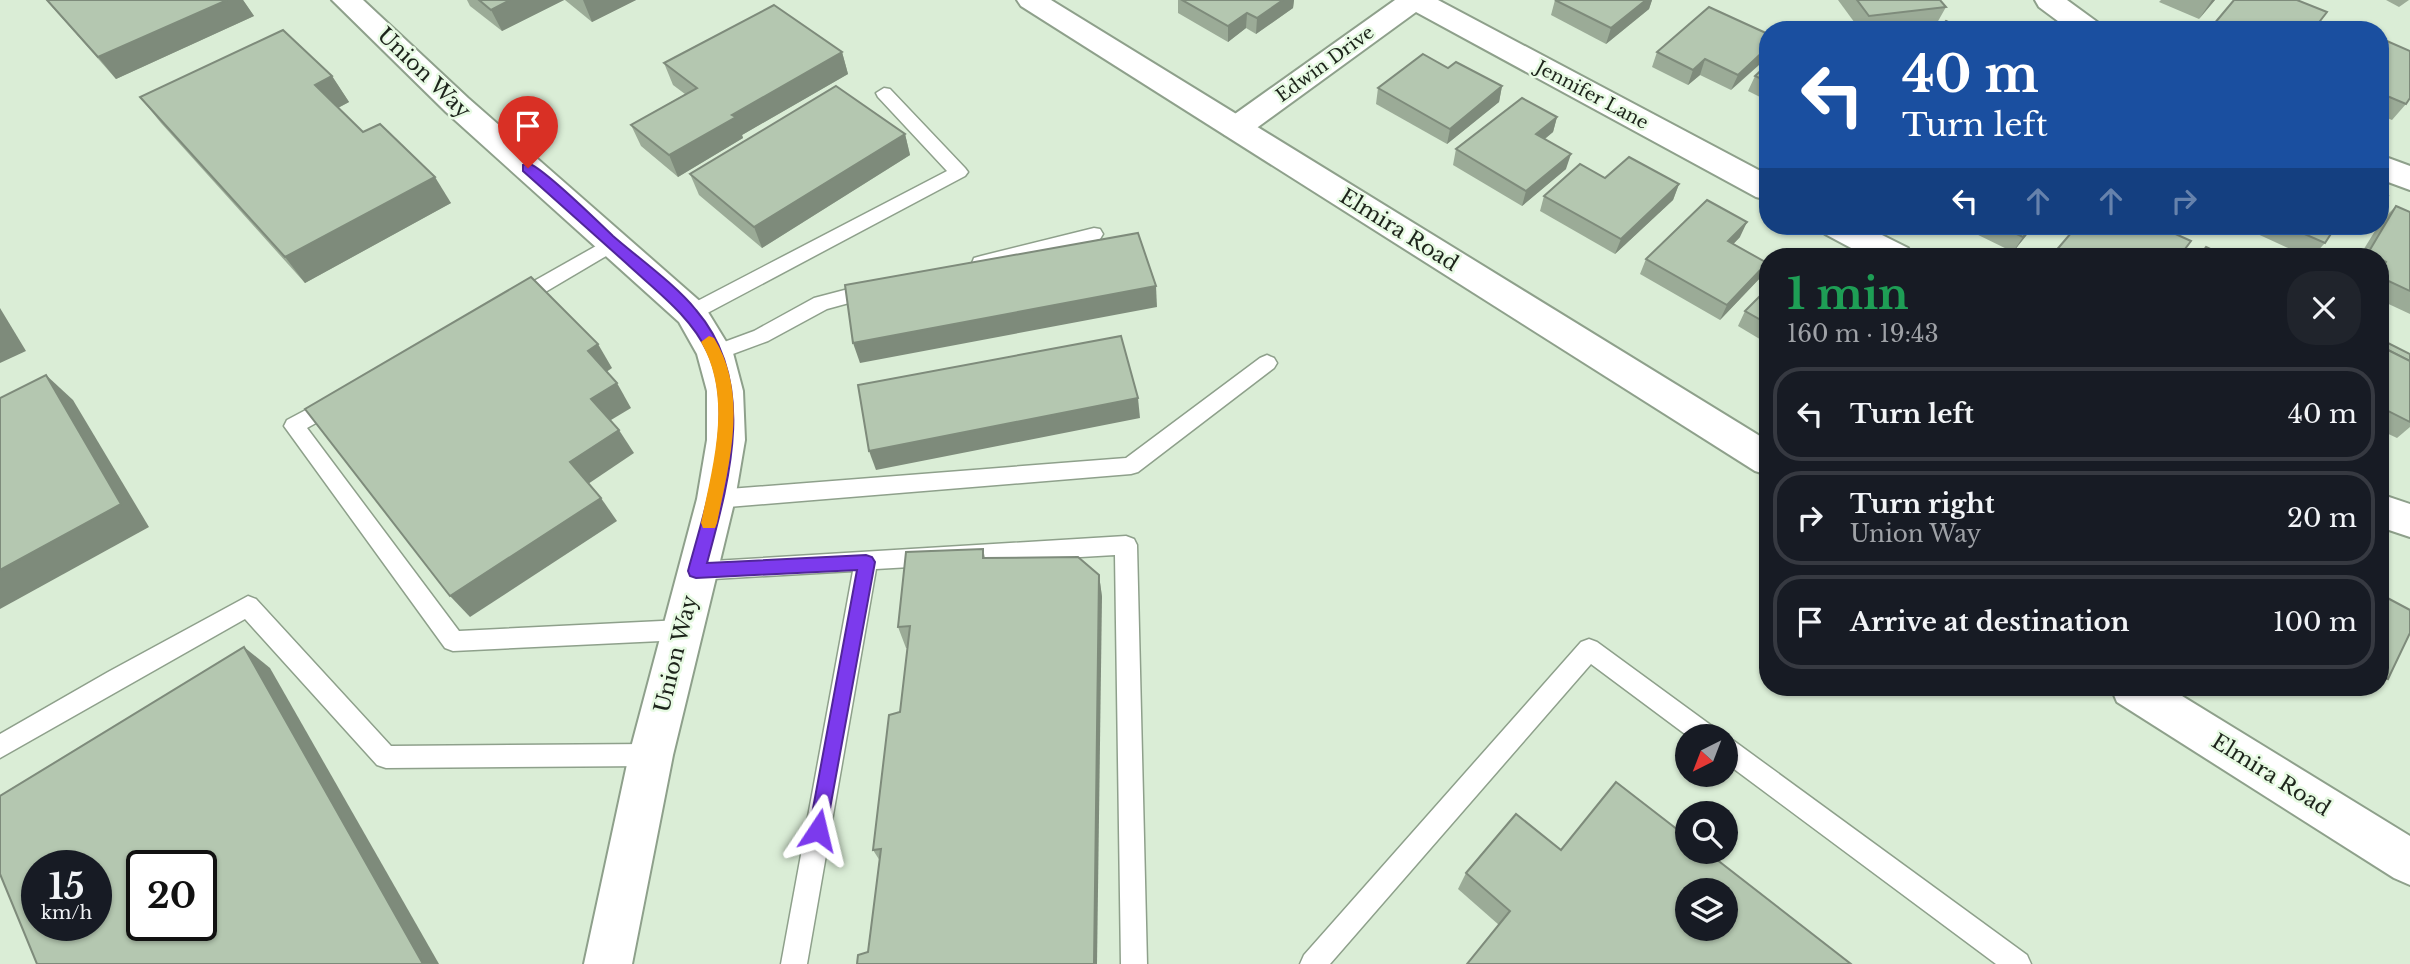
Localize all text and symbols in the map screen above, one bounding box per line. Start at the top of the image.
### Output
street label: Edwin Drive [1272,21,1378,107]
street label: Union Way [372,22,477,124]
text: 40 m [1902,44,2039,105]
icon: left [1787,49,1878,140]
street label: Jennifer Lane [1530,55,1652,134]
pin [498,96,558,168]
text: Turn left [1902,105,2048,145]
icon: arrive [509,107,547,145]
icon: left [1946,182,1984,220]
icon: ahead [2019,182,2057,220]
icon: ahead [2092,182,2130,220]
icon: right [2165,182,2203,220]
street label: Elmira Road [1335,183,1463,277]
text: 1 min [1787,268,1909,320]
button: close [2287,271,2361,345]
text: 160 m · 19:43 [1787,320,1939,348]
icon: left [1791,395,1829,433]
text: Turn left [1850,398,1974,430]
text: 40 m [2288,398,2357,430]
text: Turn right [1850,488,1995,520]
icon: right [1791,499,1829,537]
text: 20 m [2287,502,2357,534]
text: Union Way [1850,520,1981,548]
street label: Union Way [649,592,703,715]
icon: arrive [1791,603,1829,641]
text: Arrive at destination [1850,606,2130,638]
text: 100 m [2273,606,2357,638]
north arrow [1675,724,1738,788]
map controls [1675,724,1738,941]
street label: Elmira Road [2207,728,2335,822]
position arrow [781,793,855,867]
button: search [1675,801,1738,864]
speed limit sign: 20 [126,850,217,941]
text: 15 [48,865,85,908]
button: layers [1675,878,1738,941]
text: km/h [41,902,92,924]

